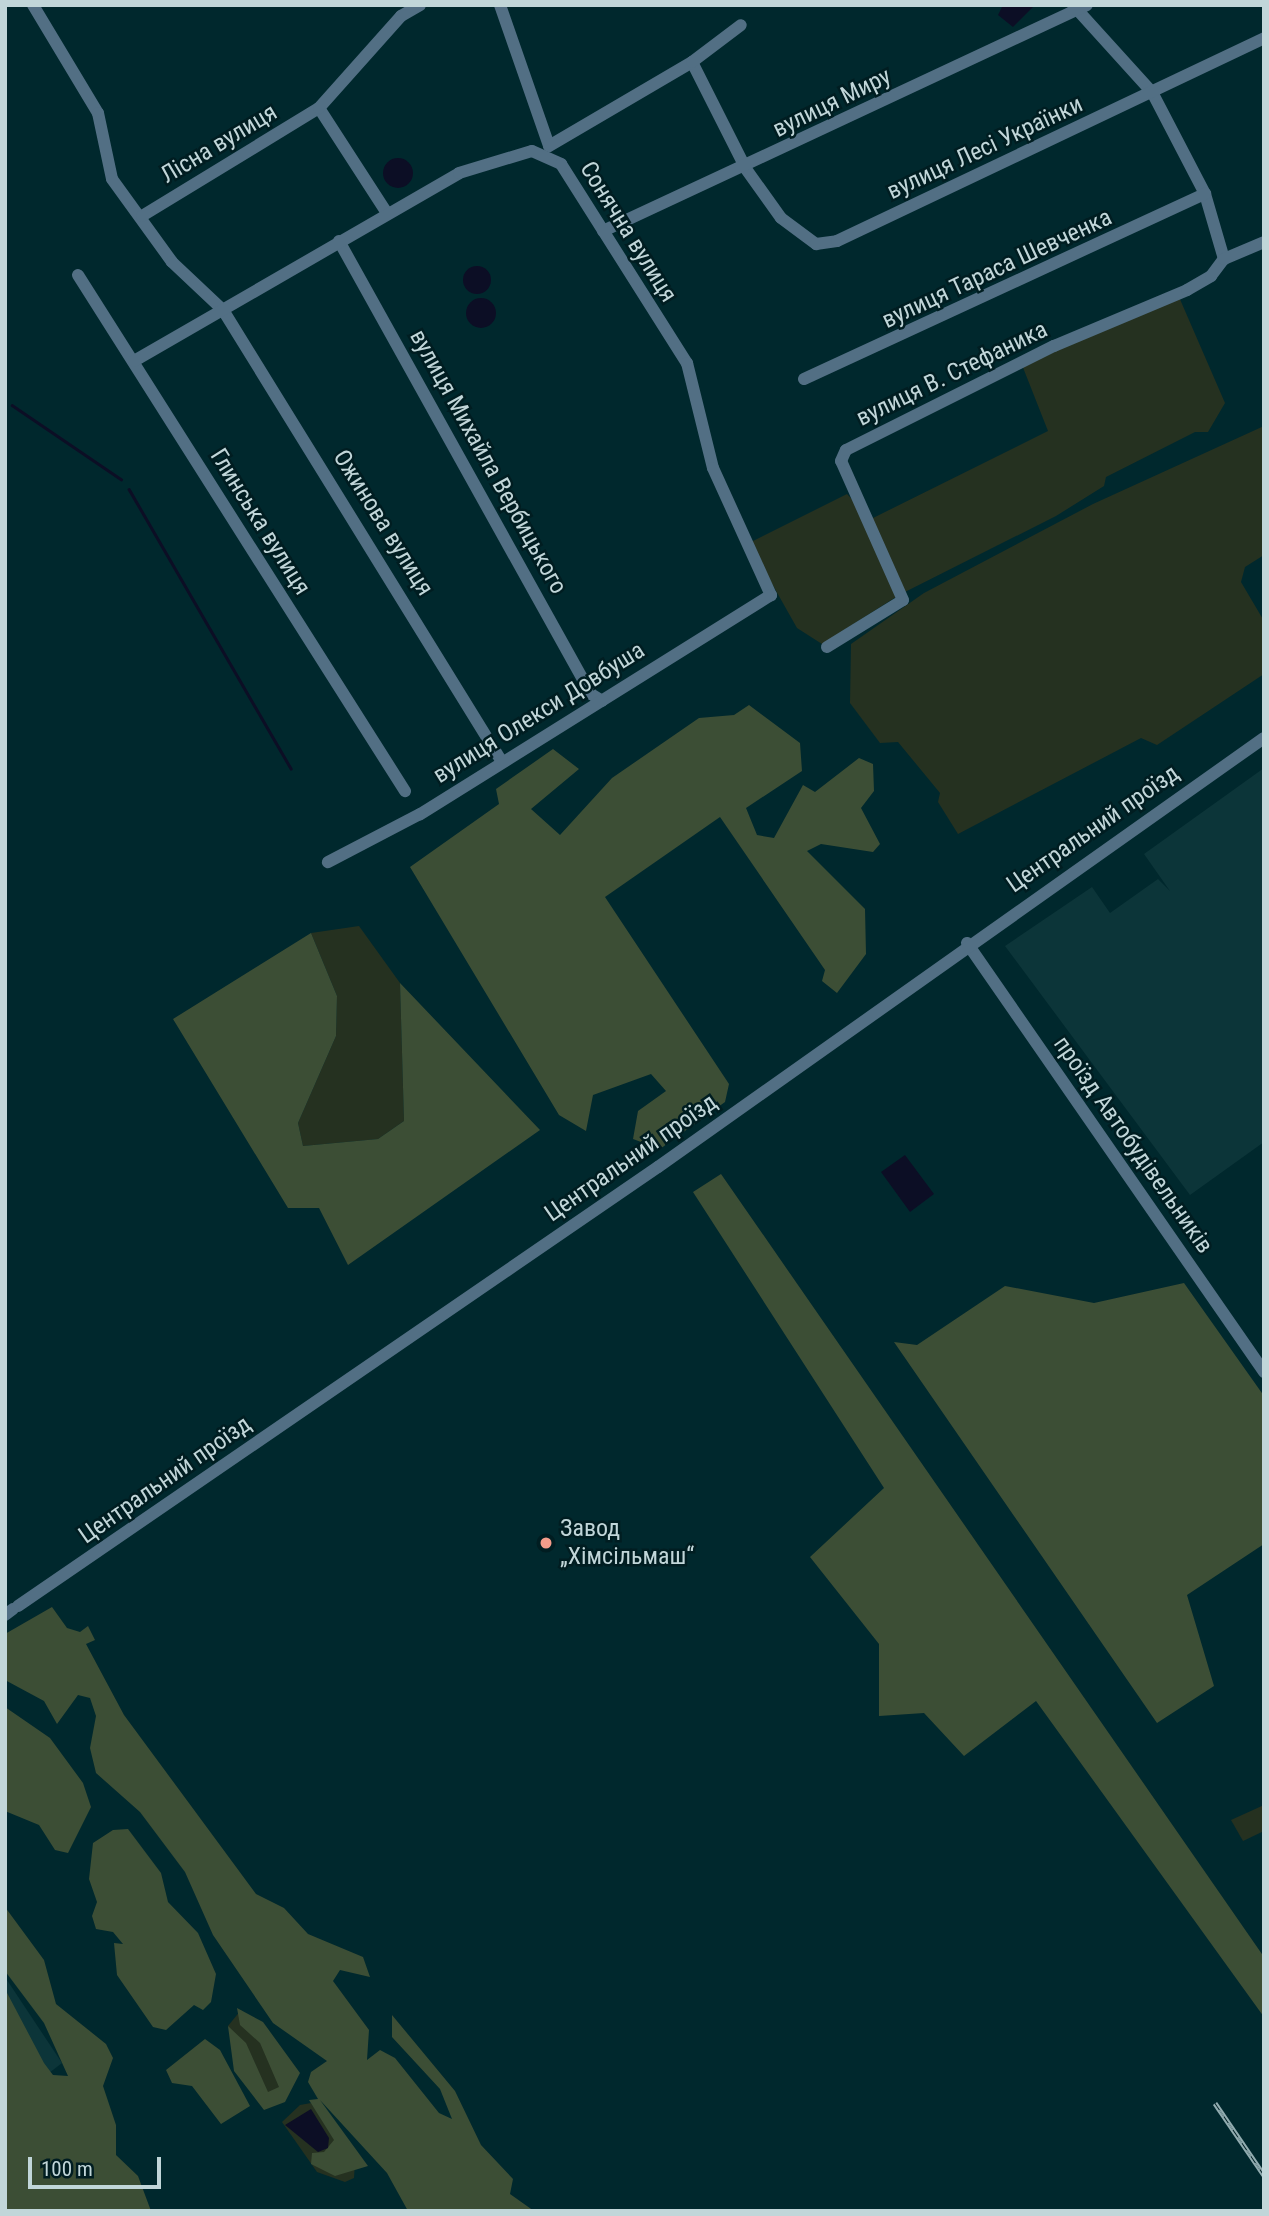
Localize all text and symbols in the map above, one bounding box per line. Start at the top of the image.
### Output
street label: вулиця Миру [768,62,896,144]
street label: вулиця Лесі Українки [883,90,1087,206]
street label: Лісна вулиця [156,98,282,190]
street label: Сонячна вулиця [573,156,683,308]
street label: вулиця Тараса Шевченка [877,203,1117,335]
street label: вулиця В. Стефаника [852,315,1052,433]
street label: вулиця Михайла Вербицького [403,325,573,599]
street label: Глинська вулиця [204,444,316,600]
street label: Ожинова вулиця [327,445,439,601]
street label: вулиця Олекси Довбуша [428,636,650,790]
street label: Центральний проїзд [1001,759,1185,899]
street label: проїзд Автобудівельників [1047,1031,1219,1259]
street label: Центральний проїзд [539,1088,723,1228]
street label: Центральний проїзд [73,1410,257,1550]
place label: Завод „Хімсільмаш“ [560,1515,694,1571]
marker: Завод „Хімсільмаш“ [538,1535,554,1551]
scale bar [32,2142,164,2186]
text: 100 m [41,2157,93,2181]

